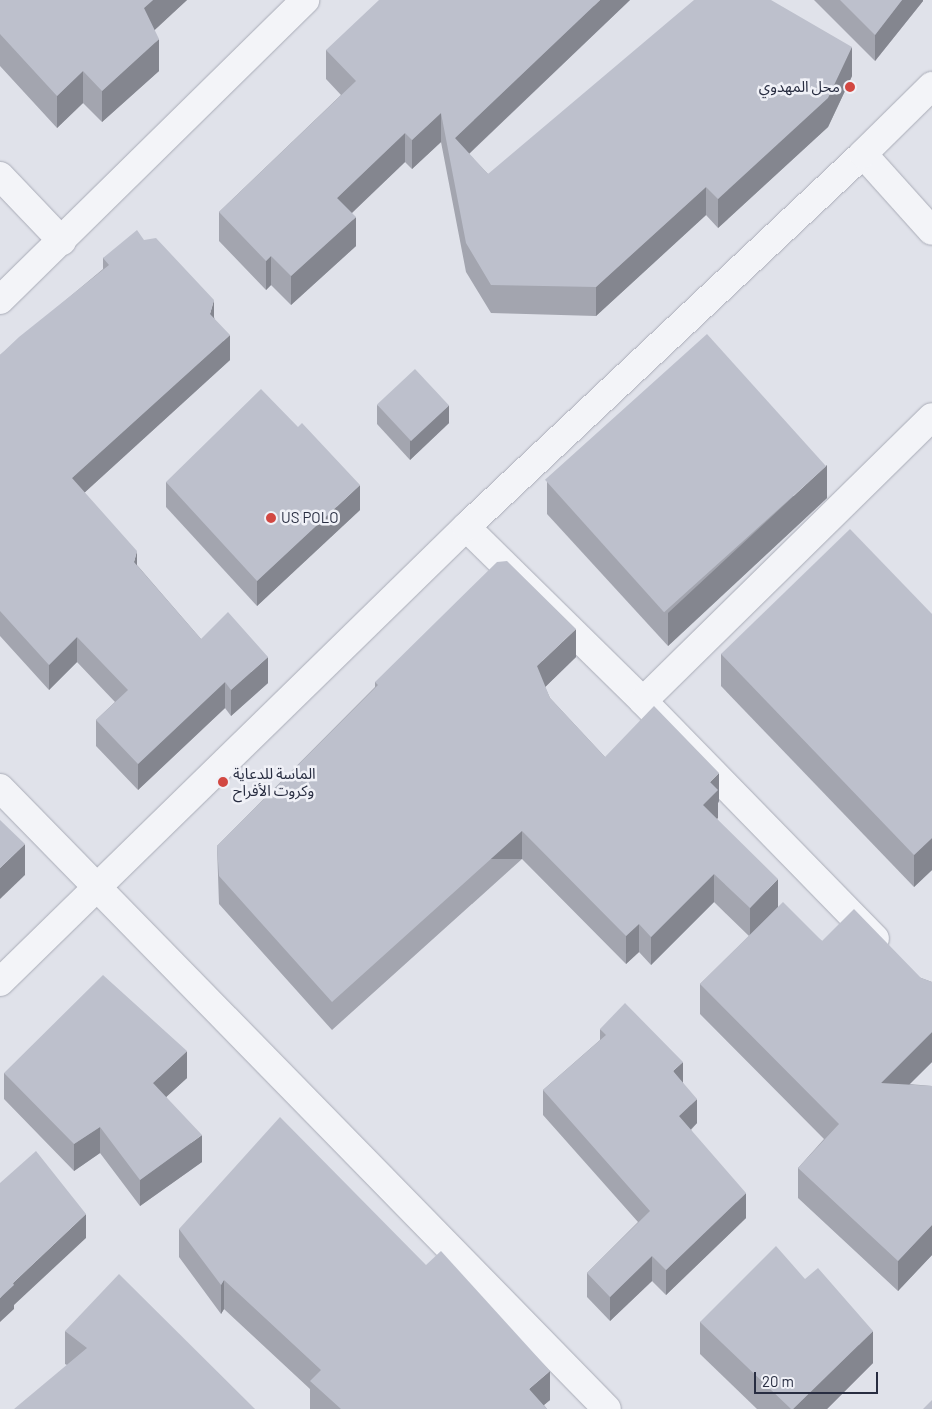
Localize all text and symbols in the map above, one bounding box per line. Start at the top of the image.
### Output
place label: محل المهدوي [759,78,840,96]
marker: محل المهدوي [844,81,856,93]
place label: US POLO [281,509,338,527]
marker: US POLO [265,512,277,524]
place label: الماسة للدعاية وكروت الأفراح [233,764,316,799]
marker: الماسة للدعاية وكروت الأفراح [217,776,229,788]
scale bar [757,1362,881,1394]
text: 20 m [762,1372,794,1390]

